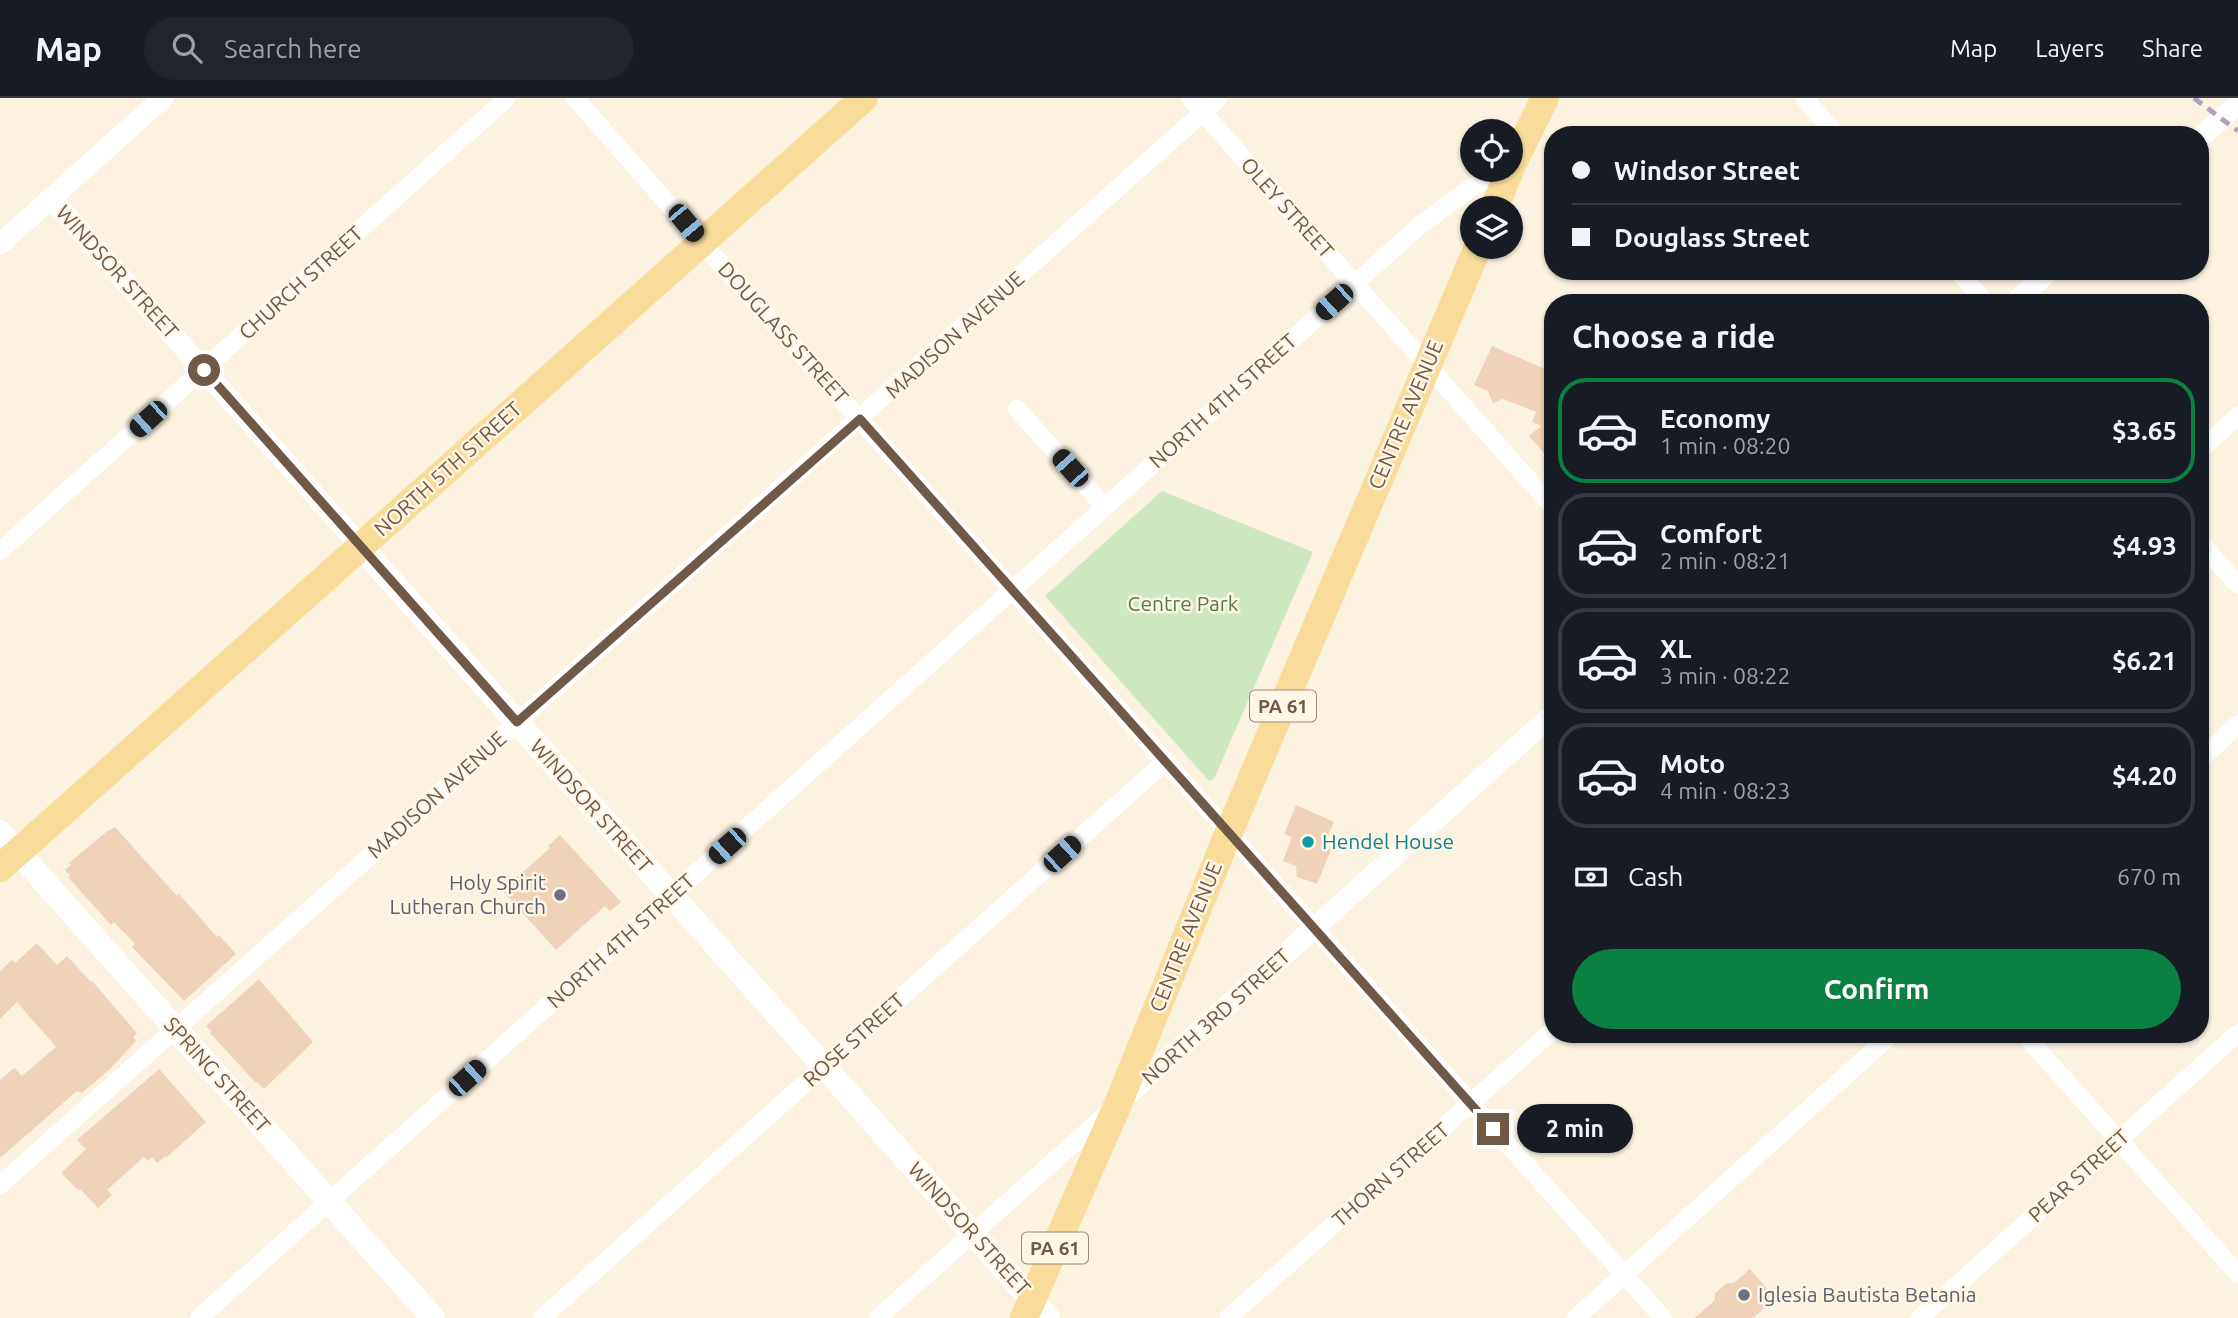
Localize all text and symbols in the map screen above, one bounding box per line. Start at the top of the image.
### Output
search box [144,17,634,80]
icon: search [168,29,206,67]
text: Map [35,30,102,67]
text: Search here [224,34,362,63]
text: Map [1950,35,1997,62]
text: Layers [2035,35,2104,62]
text: Share [2142,35,2203,62]
map controls [1460,119,1523,259]
button: locate [1460,119,1523,182]
street label: OLEY STREET [1236,152,1339,263]
text: Windsor Street [1614,156,1800,185]
button: layers [1460,196,1523,259]
street label: WINDSOR STREET [52,200,184,343]
car [665,200,708,246]
street label: CHURCH STREET [234,220,367,344]
text: Douglass Street [1614,223,1810,252]
street label: DOUGLASS STREET [714,257,854,408]
street label: MADISON AVENUE [880,266,1029,403]
car [1312,280,1357,324]
text: Choose a ride [1572,318,1775,354]
street label: NORTH 4TH STREET [1144,328,1301,473]
street label: CENTRE AVENUE [1363,336,1447,493]
route start [188,354,220,386]
street label: NORTH 5TH STREET [369,396,526,541]
car [126,397,171,441]
icon: car [1576,399,1639,462]
text: Economy [1660,404,1770,433]
text: $3.65 [2112,416,2177,445]
text: 1 min · 08:20 [1660,433,1791,458]
car [1049,445,1092,491]
icon: car [1576,514,1639,577]
text: Comfort [1660,519,1763,548]
text: $4.93 [2112,531,2177,560]
text: 2 min · 08:21 [1660,548,1791,573]
park label: Centre Park [1128,591,1239,615]
icon: car [1576,629,1639,692]
text: XL [1660,634,1691,663]
text: $6.21 [2112,646,2177,675]
text: 3 min · 08:22 [1660,663,1791,688]
road number: PA 61 [1250,691,1316,722]
street label: MADISON AVENUE [362,726,511,863]
street label: WINDSOR STREET [526,734,658,877]
icon: car [1576,744,1639,807]
text: Moto [1660,749,1725,778]
text: $4.20 [2112,761,2177,790]
text: 4 min · 08:23 [1660,778,1791,803]
car [705,824,750,868]
place label: Hendel House [1322,829,1454,853]
car [1040,832,1085,876]
marker: Hendel House [1300,834,1316,850]
street label: CENTRE AVENUE [1144,858,1226,1015]
icon: cash [1572,858,1610,896]
text: Cash [1628,862,1683,891]
text: 670 m [2117,864,2181,889]
street label: NORTH 4TH STREET [542,868,699,1013]
place label: Holy Spirit Lutheran Church [389,870,546,918]
marker: Holy Spirit Lutheran Church [552,887,568,903]
street label: NORTH 3RD STREET [1136,943,1295,1089]
button: Confirm [1572,949,2181,1029]
street label: ROSE STREET [798,987,909,1091]
street label: SPRING STREET [160,1012,276,1137]
car [445,1056,490,1100]
callout: 2 min [1518,1104,1633,1154]
route end [1477,1113,1509,1145]
text: 2 min [1546,1116,1604,1141]
street label: THORN STREET [1327,1117,1454,1231]
street label: PEAR STREET [2023,1124,2134,1227]
street label: WINDSOR STREET [904,1157,1036,1300]
road number: PA 61 [1022,1232,1088,1264]
place label: Iglesia Bautista Betania [1758,1282,1977,1306]
marker: Iglesia Bautista Betania [1736,1287,1752,1303]

